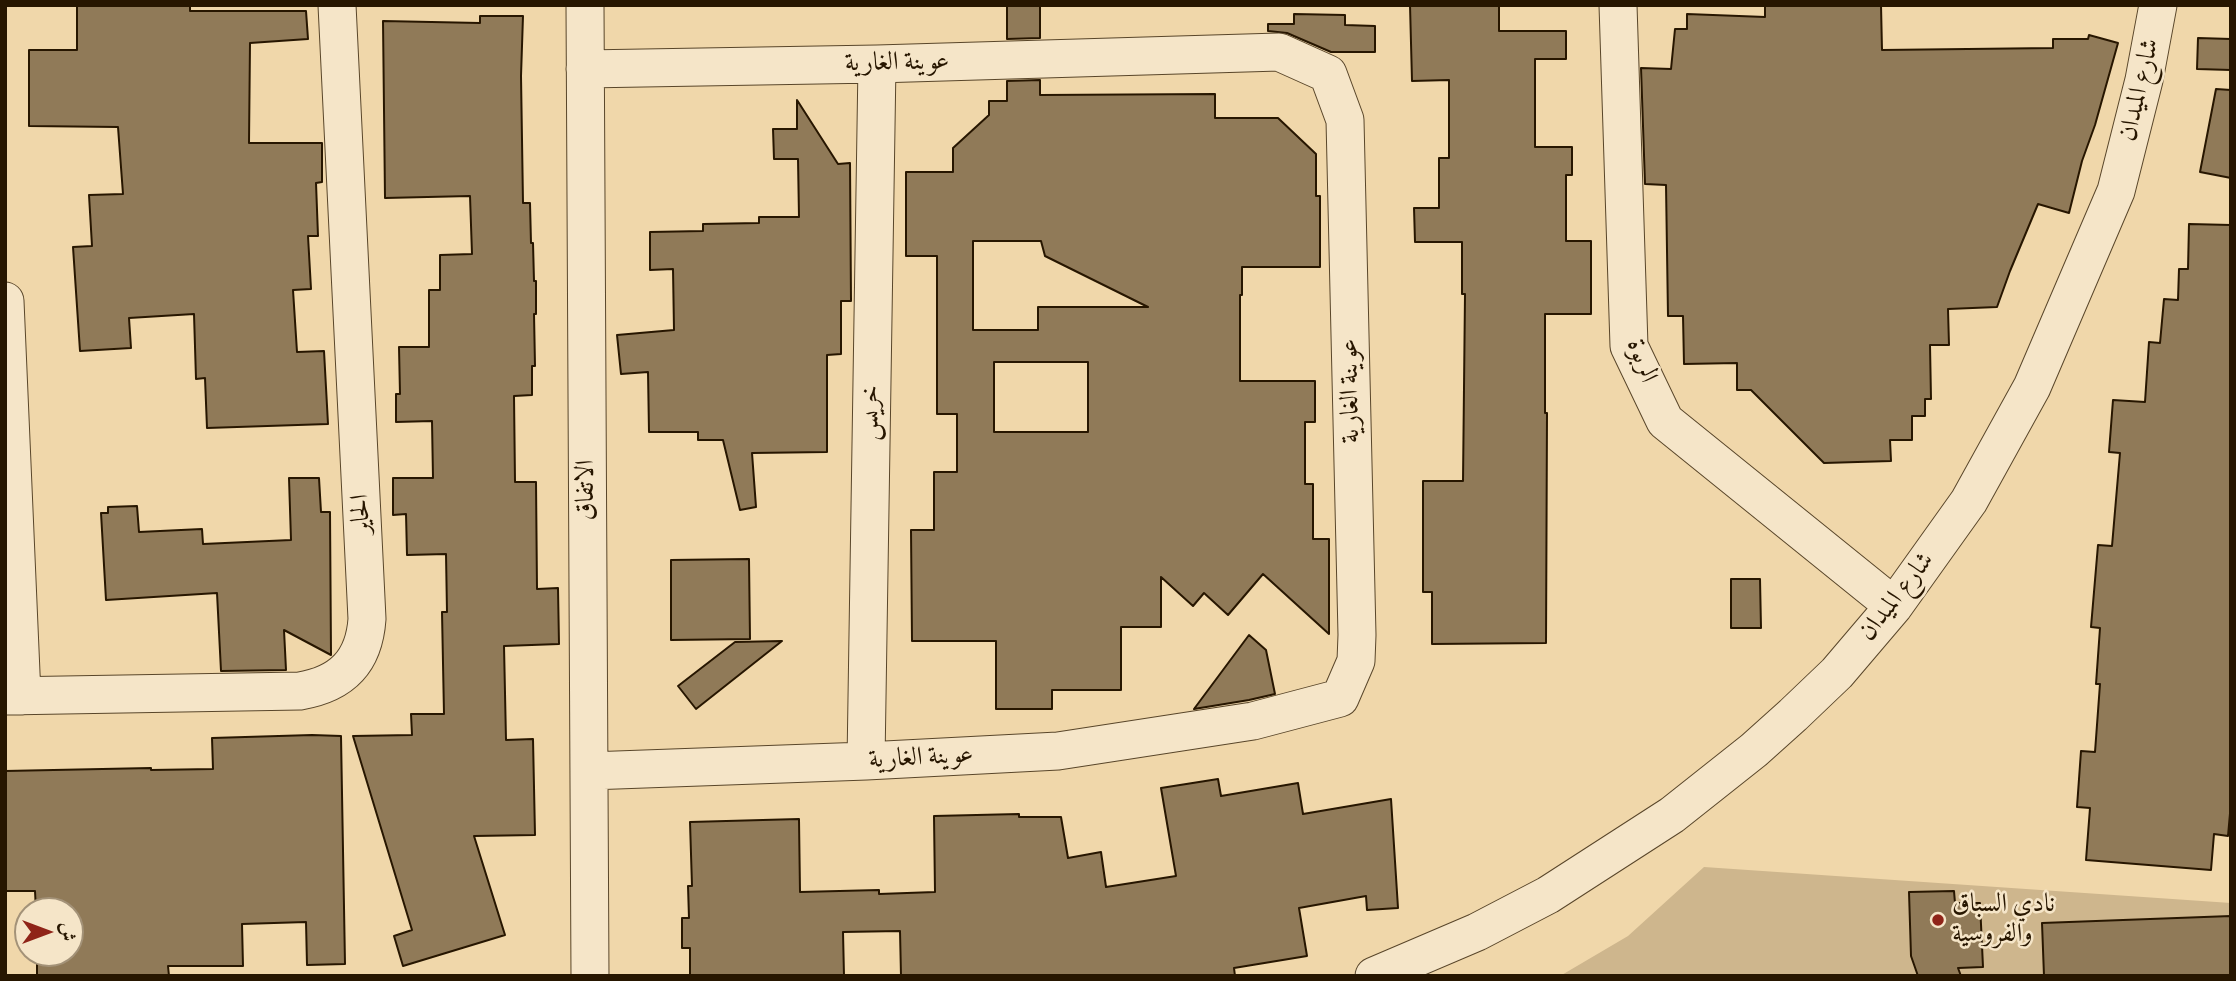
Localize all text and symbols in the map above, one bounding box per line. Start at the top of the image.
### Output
street label: شارع الميدان [2113,36,2167,144]
street label: عوينة الغارية [844,46,950,80]
street label: الربوة [1619,335,1663,387]
street label: عوينة الغارية [1334,338,1368,444]
street label: خريس [855,385,887,441]
street label: الاتفاق [571,460,603,520]
street label: الحاير [345,493,379,535]
street label: شارع الميدان [1853,546,1941,648]
street label: عوينة الغارية [868,740,974,776]
place label: نادي السباق والفروسية [1952,889,2055,950]
north arrow [14,897,84,967]
marker: نادي السباق والفروسية [1930,912,1946,928]
text: ش [56,923,80,941]

